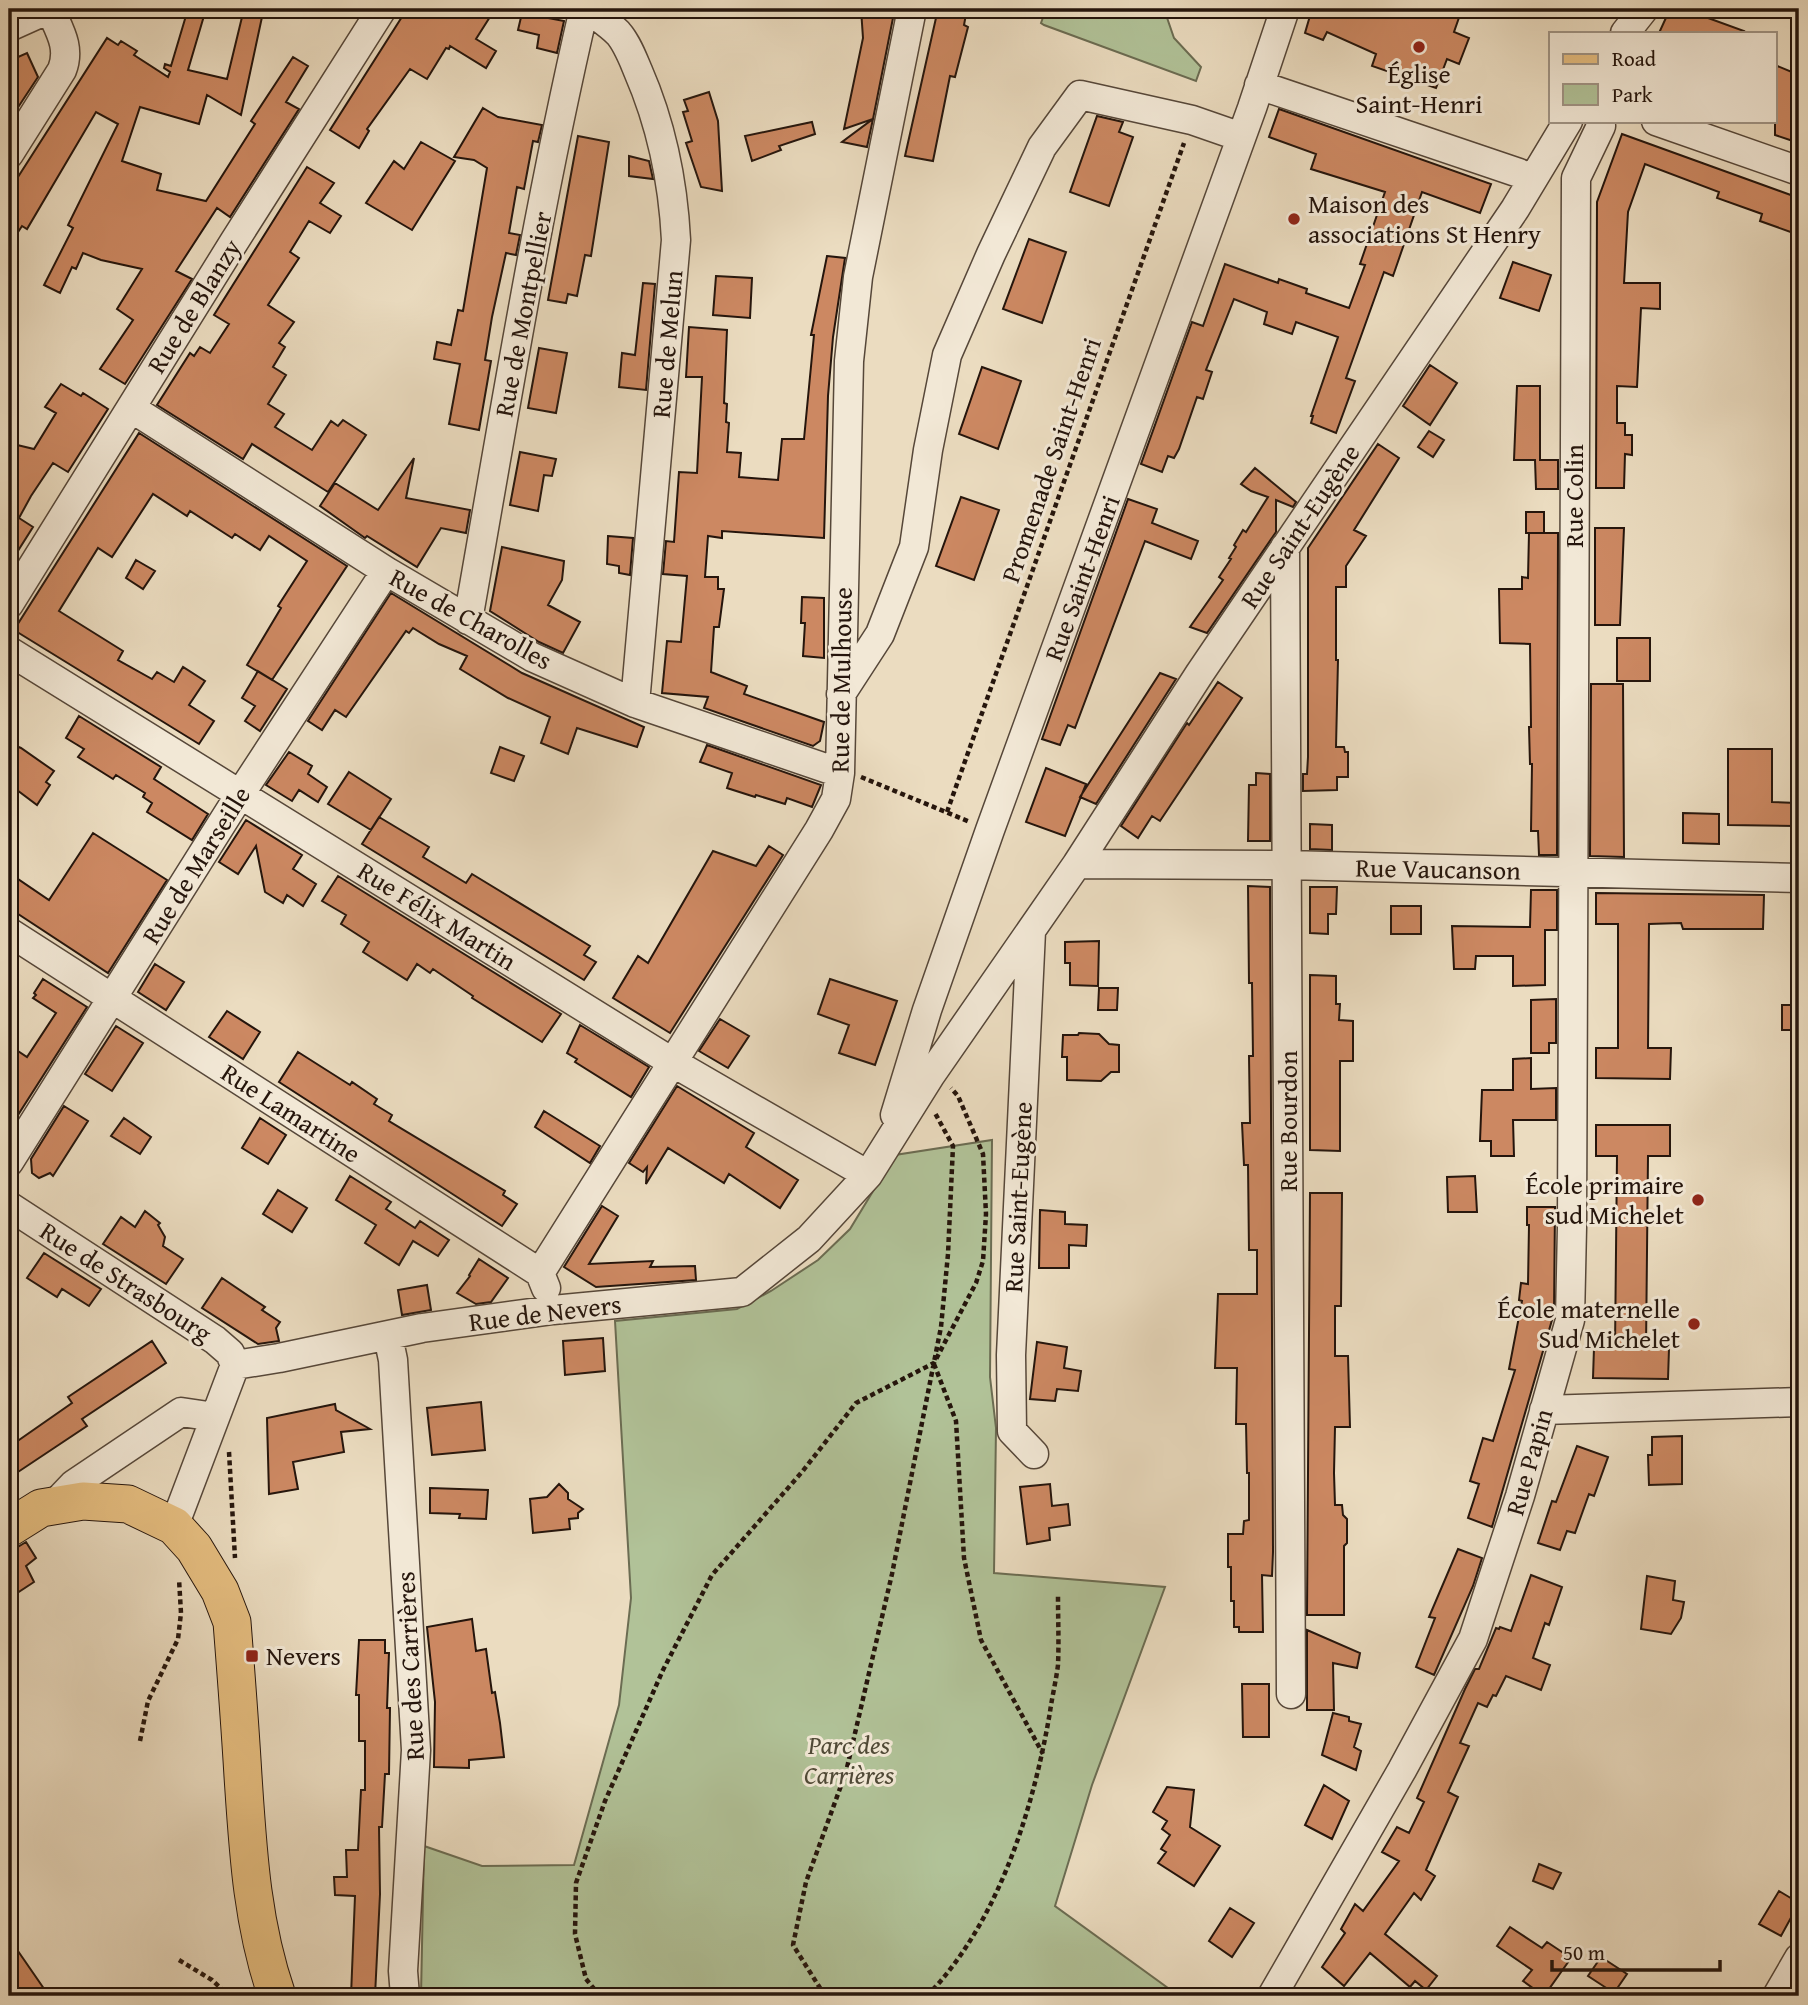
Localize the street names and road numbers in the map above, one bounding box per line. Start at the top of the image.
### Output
street label: Rue de Montpellier [484,208,562,420]
street label: Rue de Blanzy [137,231,250,381]
street label: Rue de Melun [641,268,692,419]
street label: Promenade Saint-Henri [990,332,1111,588]
street label: Rue Saint-Eugène [1230,436,1369,616]
street label: Rue Colin [1554,444,1593,548]
street label: Rue Saint-Henri [1033,489,1130,666]
street label: Rue de Charolles [383,558,560,679]
street label: Rue de Mulhouse [819,587,862,773]
street label: Rue de Marseille [131,778,260,951]
street label: Rue Vaucanson [1355,848,1521,889]
street label: Rue Félix Martin [350,851,525,980]
street label: Rue Bourdon [1268,1050,1307,1192]
street label: Rue Lamartine [214,1053,369,1172]
street label: Rue Saint-Eugène [993,1101,1042,1293]
street label: Rue de Strasbourg [33,1211,220,1352]
street label: Rue de Nevers [466,1284,624,1341]
street label: Rue Papin [1495,1404,1562,1520]
street label: Rue des Carrières [385,1570,434,1762]

